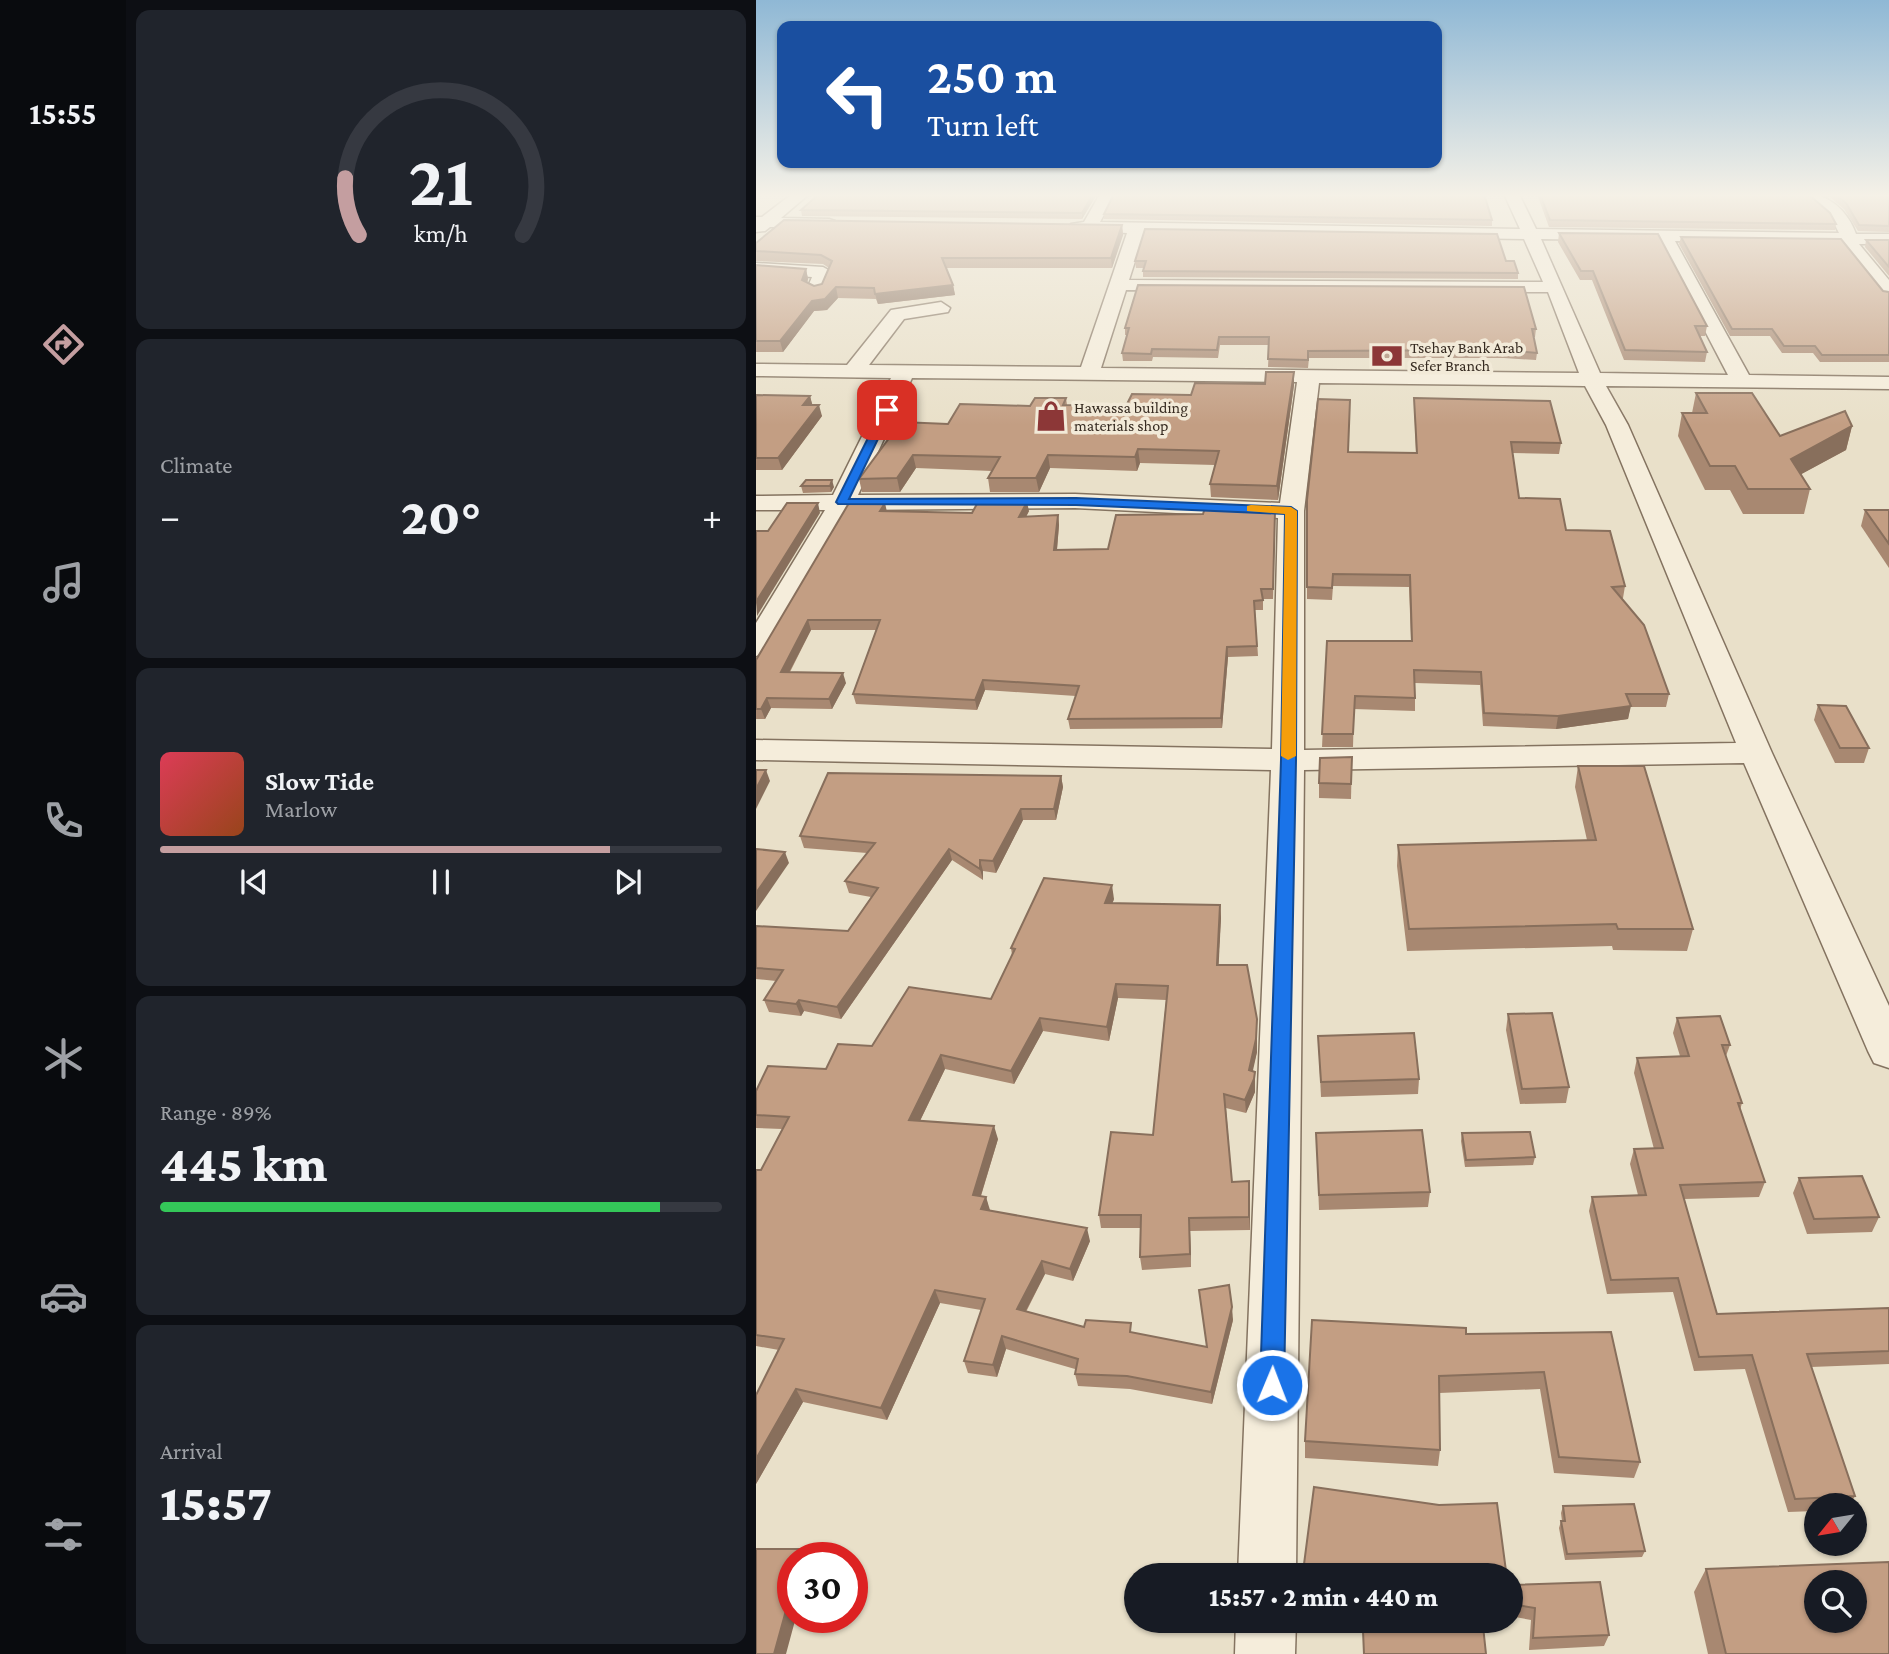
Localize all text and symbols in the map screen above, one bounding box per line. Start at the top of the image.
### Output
icon: left [812,49,903,140]
text: 250 m [927,49,1057,104]
text: 15:55 [29,95,97,131]
text: Turn left [927,107,1038,143]
text: 21 [409,141,473,222]
text: km/h [414,220,468,247]
icon: directions [39,320,88,369]
bank icon: Tsehay Bank Arab Sefer Branch [1370,339,1404,373]
place label: Tsehay Bank Arab Sefer Branch [1410,339,1523,374]
pin [857,380,917,440]
icon: arrive [868,391,906,429]
shop icon: Hawassa building materials shop [1034,399,1068,433]
place label: Hawassa building materials shop [1074,399,1188,435]
text: Climate [160,452,232,478]
text: 20° [401,487,481,545]
text: − [160,495,180,537]
text: + [702,495,722,537]
icon: music [39,558,88,607]
text: Slow Tide [265,767,374,796]
icon: phone [39,796,88,845]
text: Marlow [265,796,337,822]
icon: previous [235,863,273,901]
icon: pause [422,863,460,901]
icon: next [609,863,647,901]
icon: climate [39,1034,88,1083]
text: Range · 89% [160,1099,272,1125]
text: 445 km [160,1134,327,1192]
icon: car [39,1272,88,1321]
position arrow [1235,1348,1309,1422]
text: Arrival [160,1438,223,1464]
text: 15:57 [160,1473,272,1531]
north arrow [1804,1493,1867,1556]
map controls [1804,1493,1867,1633]
icon: filters [39,1510,88,1559]
speed limit sign: 30 [777,1542,868,1633]
button: search [1804,1570,1867,1633]
text: 15:57 · 2 min · 440 m [1209,1583,1438,1612]

